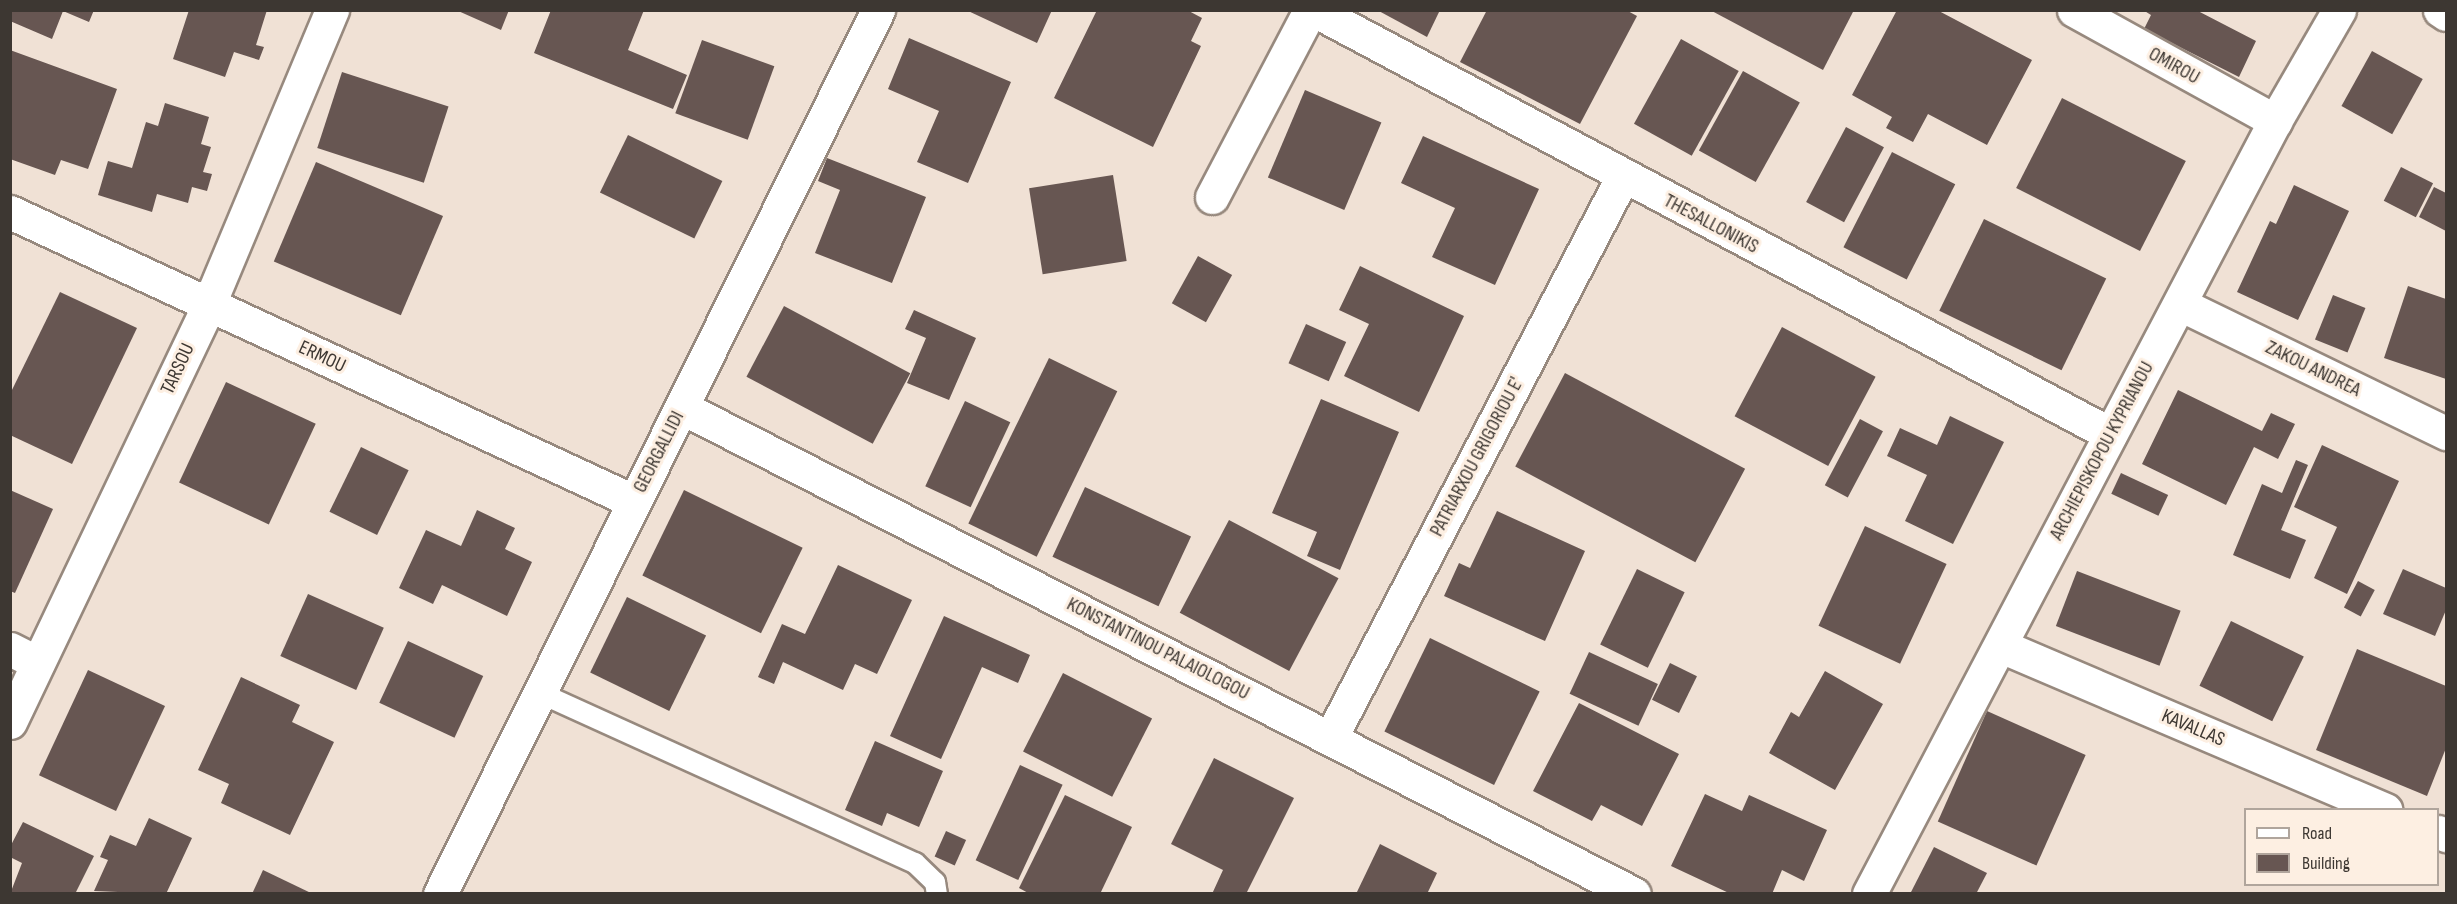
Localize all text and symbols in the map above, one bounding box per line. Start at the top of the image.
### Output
street label: OMIROU [2144,42,2204,90]
street label: THESALLONIKIS [1660,189,1762,259]
street label: ERMOU [295,336,349,378]
street label: ZAKOU ANDREA [2261,336,2365,402]
street label: TARSOU [156,340,200,398]
street label: ARCHIEPISKOPOU KYPRIANOU [2045,358,2159,544]
street label: PATRIARXOU GRIGORIOU E' [1425,373,1529,541]
street label: GEORGALLIDI [628,407,690,497]
street label: KONSTANTINOU PALAIOLOGOU [1063,592,1253,706]
street label: KAVALLAS [2158,704,2228,752]
legend [2244,808,2439,886]
text: Road [2302,823,2332,844]
text: Building [2302,853,2350,874]

